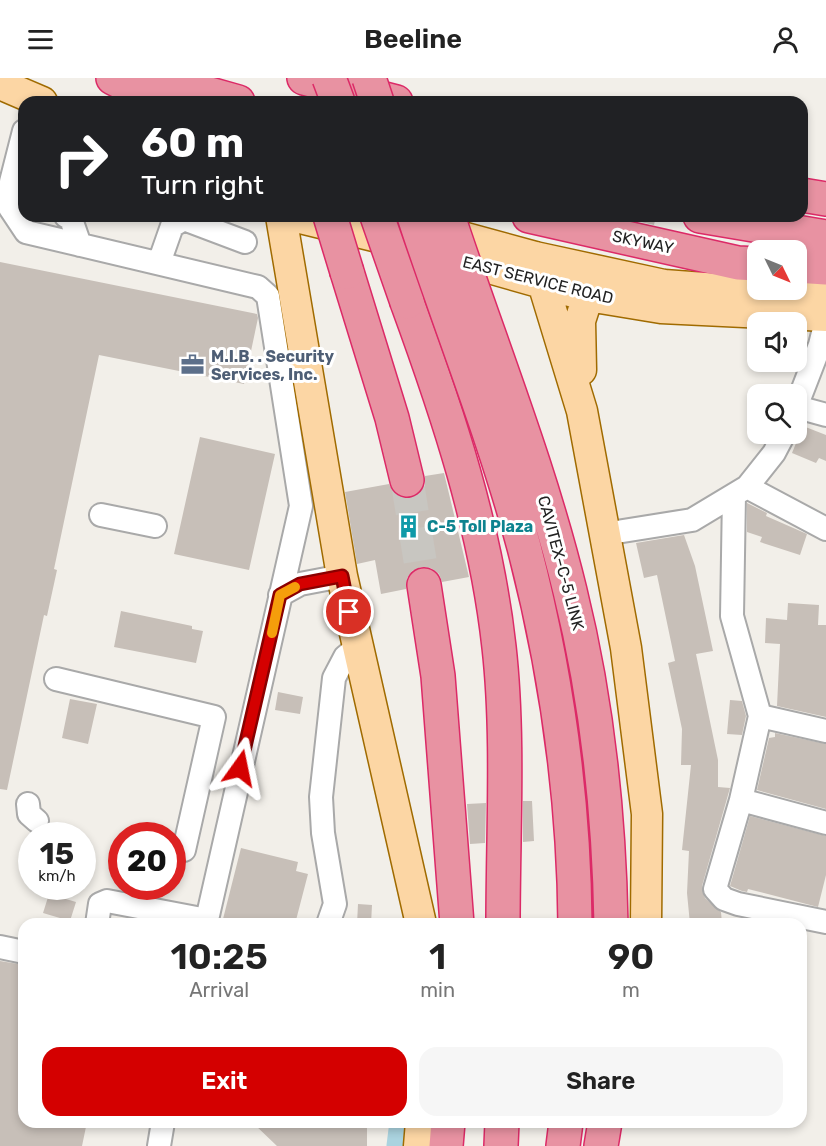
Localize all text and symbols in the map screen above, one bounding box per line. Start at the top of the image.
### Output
icon: menu [24,23,57,56]
text: Beeline [364,23,462,55]
icon: person [769,23,802,56]
text: 60 m [141,118,244,168]
icon: right [42,120,120,198]
text: Turn right [141,169,264,201]
street label: SKYWAY [611,226,675,258]
north arrow [747,240,807,300]
map controls [747,240,807,444]
street label: EAST SERVICE ROAD [461,252,615,308]
button: sound [747,312,807,372]
place label: M.I.B. . Security Services, Inc. [211,347,335,384]
office icon: M.I.B. . Security Services, Inc. [180,352,206,378]
button: search [747,384,807,444]
street label: CAVITEX–C-5 LINK [534,494,588,633]
building icon: C-5 Toll Plaza [396,513,422,539]
place label: C-5 Toll Plaza [427,517,533,536]
pin [323,586,374,637]
icon: arrive [332,595,365,628]
position arrow [208,736,272,800]
speed limit sign: 20 [108,822,186,900]
text: 15 [40,836,74,872]
text: km/h [38,867,76,885]
text: 10:25 [171,935,268,978]
text: 1 [429,935,446,978]
text: 90 [608,935,654,978]
text: Arrival [189,978,249,1002]
text: min [420,978,455,1002]
text: m [622,978,640,1002]
button: Exit [42,1047,407,1116]
button: Share [419,1047,783,1116]

